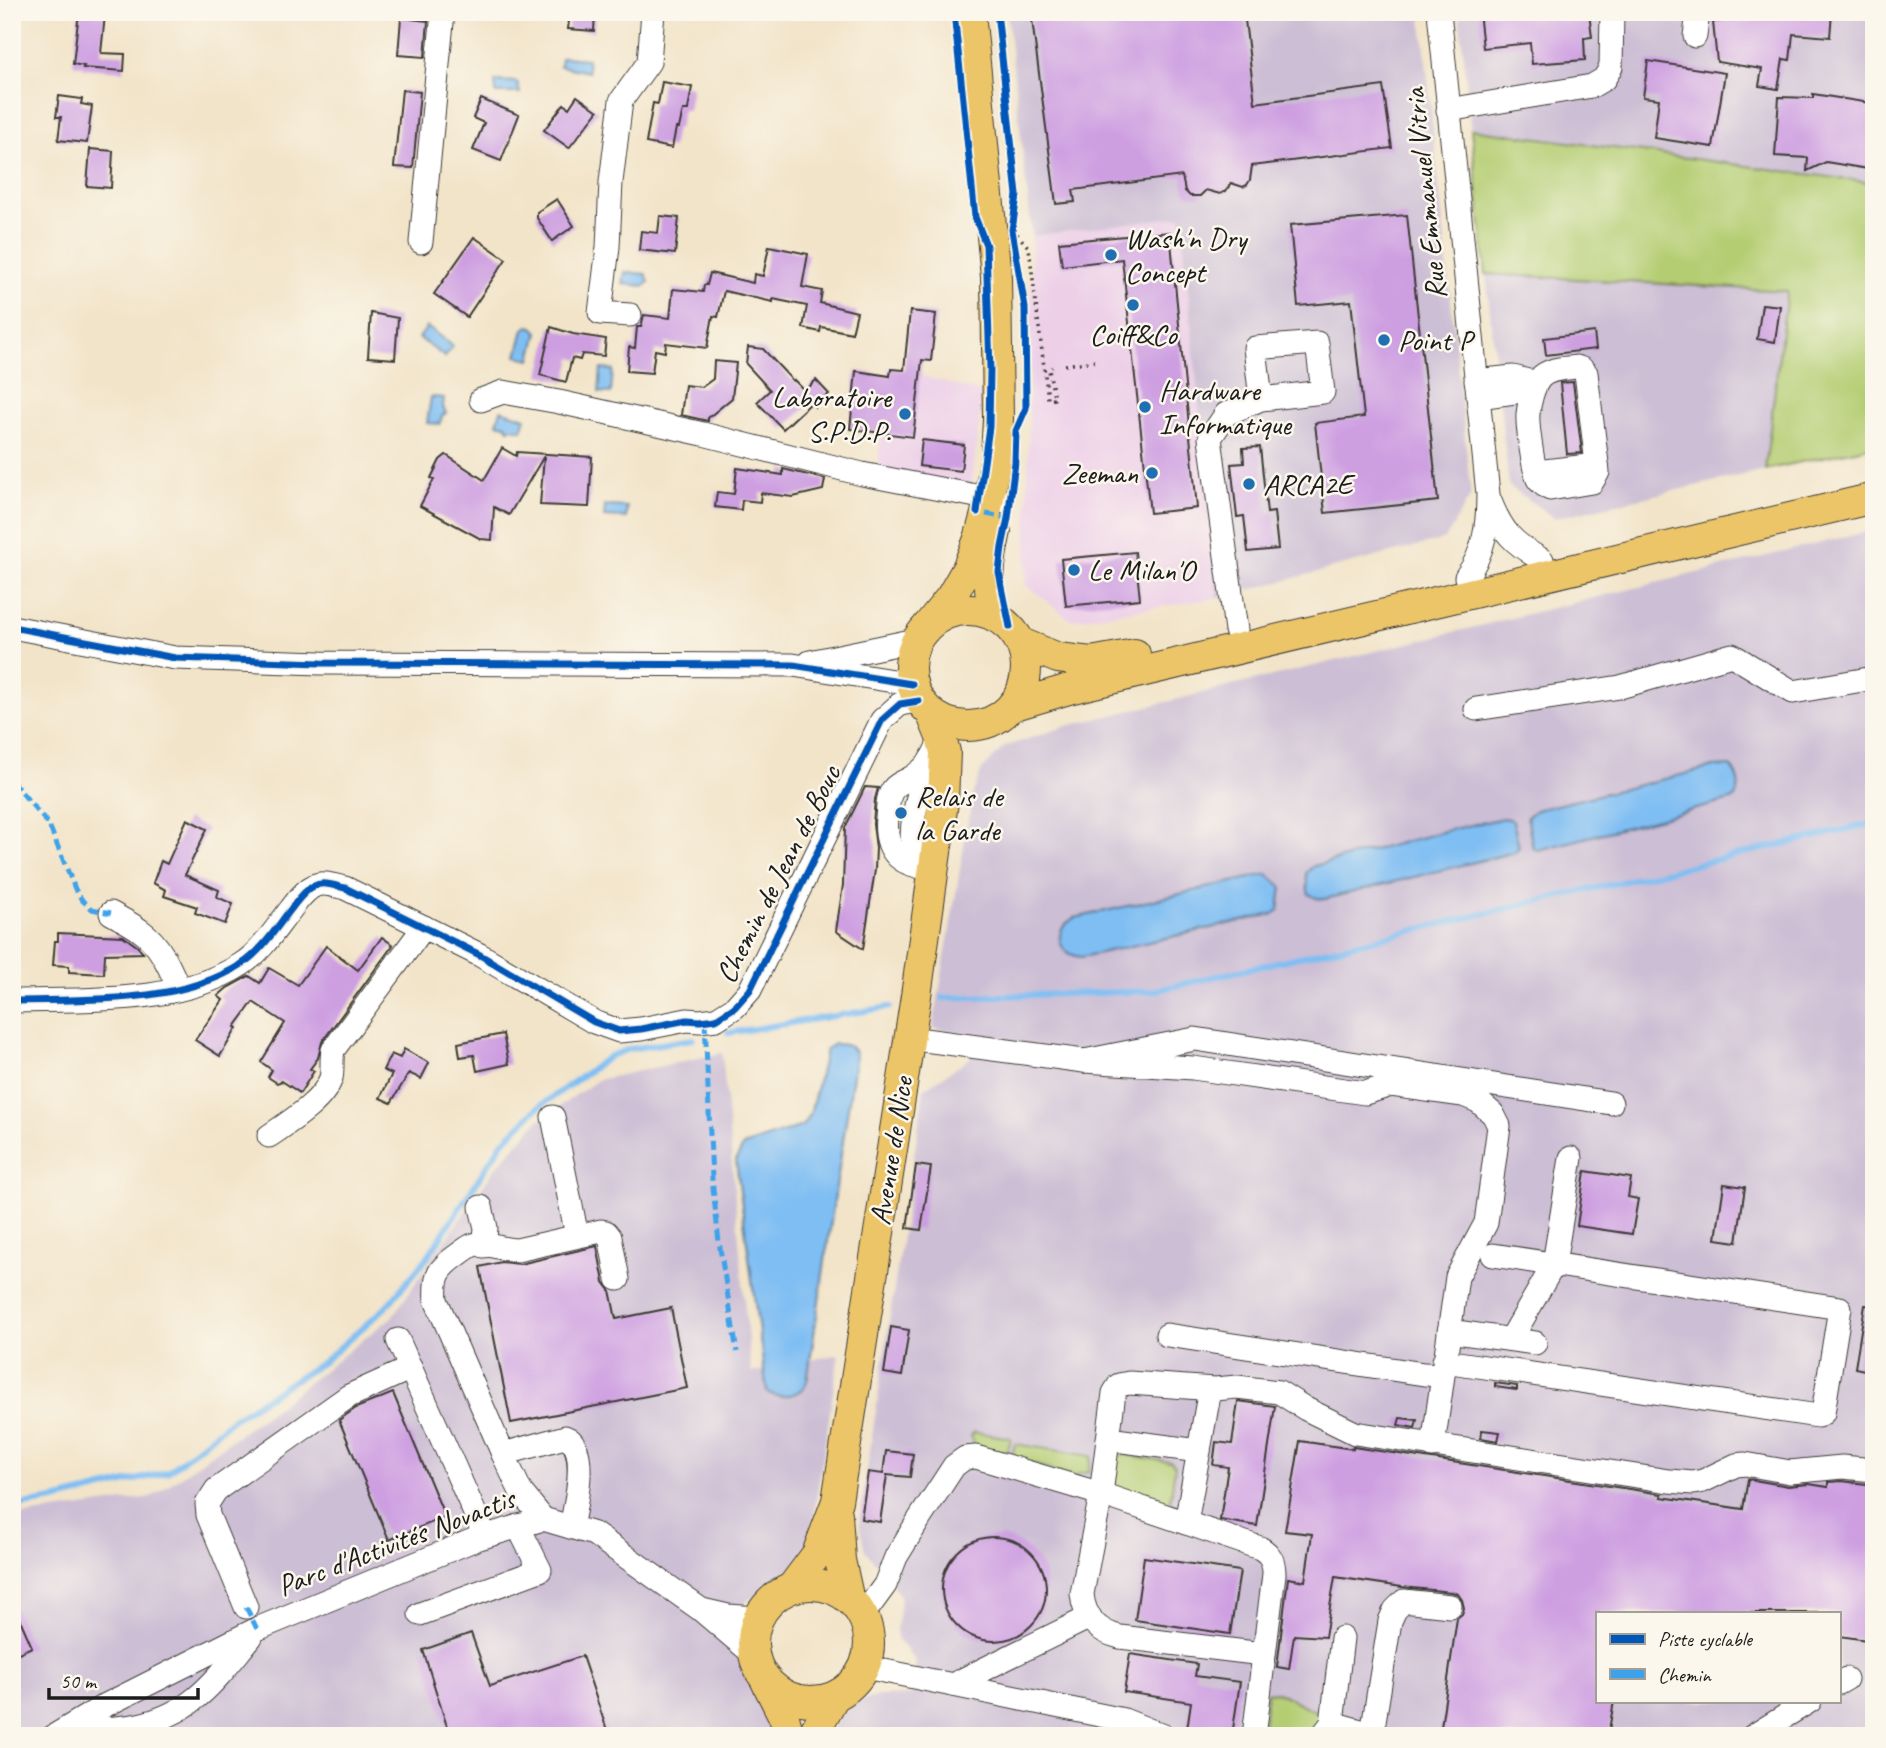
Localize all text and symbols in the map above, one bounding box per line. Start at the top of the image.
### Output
street label: Rue Emmanuel Vitria [1395,85,1455,301]
place label: Wash'n Dry Concept [1125,219,1249,291]
marker: Wash'n Dry Concept [1103,247,1119,263]
marker: Coiff&Co [1125,297,1141,313]
place label: Coiff&Co [1089,315,1178,353]
place label: Point P [1398,321,1476,359]
marker: Point P [1376,332,1392,348]
place label: Hardware Informatique [1159,371,1293,443]
place label: Laboratoire S.P.D.P. [772,378,893,450]
marker: Hardware Informatique [1137,399,1153,415]
marker: Laboratoire S.P.D.P. [897,406,913,422]
place label: Zeeman [1061,454,1138,492]
marker: Zeeman [1144,465,1160,481]
place label: ARCA2E [1263,465,1357,503]
marker: ARCA2E [1241,476,1257,492]
place label: Le Milan'O [1088,551,1197,589]
marker: Le Milan'O [1066,562,1082,578]
street label: Chemin de Jean de Bouc [707,757,850,989]
place label: Relais de la Garde [915,777,1005,849]
marker: Relais de la Garde [893,805,909,821]
street label: Avenue de Nice [861,1072,922,1228]
street label: Parc d'Activités Novactis [272,1478,523,1605]
legend [1596,1612,1840,1702]
text: Piste cyclable [1658,1626,1754,1652]
scale bar [49,1657,198,1701]
text: Chemin [1658,1662,1712,1688]
text: 50 m [60,1668,98,1694]

